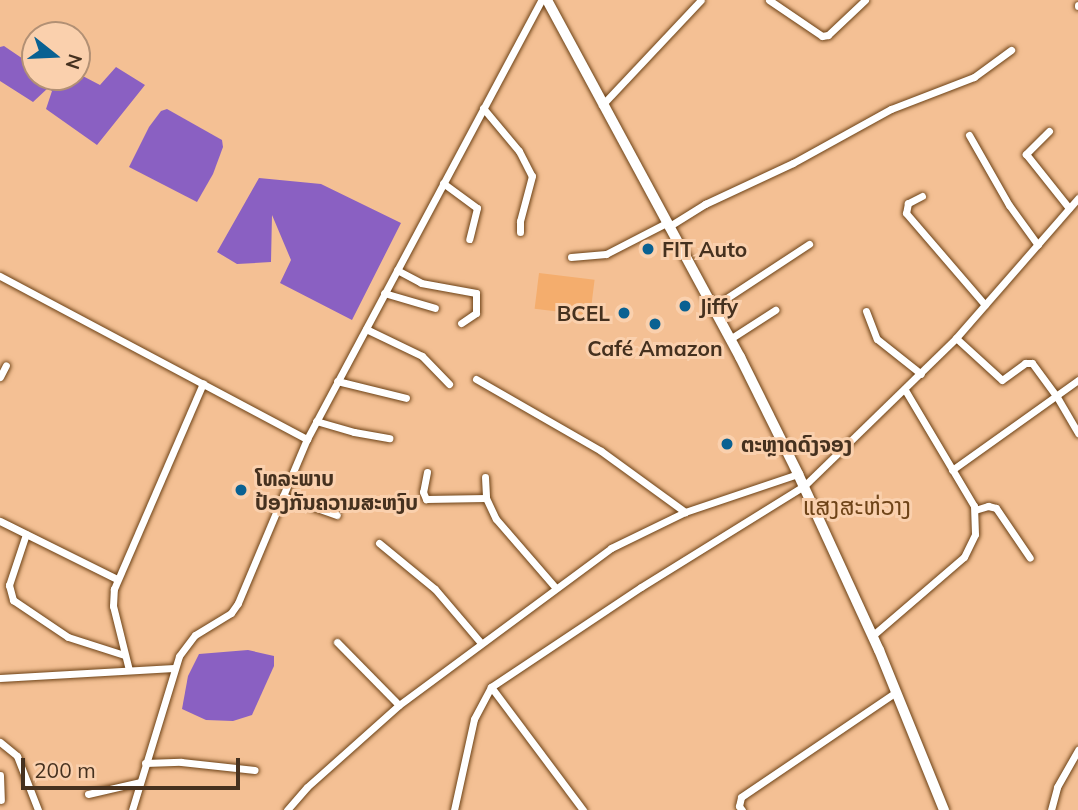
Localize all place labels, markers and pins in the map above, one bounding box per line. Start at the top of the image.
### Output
place label: FIT Auto [662,236,747,262]
marker: FIT Auto [640,241,656,257]
place label: Jiffy [699,293,738,319]
marker: Jiffy [677,298,693,314]
place label: BCEL [557,300,610,326]
marker: BCEL [616,305,632,321]
marker: Café Amazon [647,316,663,332]
place label: Café Amazon [587,335,723,361]
place label: ຕະຫຼາດດົງຈອງ [741,431,852,457]
marker: ຕະຫຼາດດົງຈອງ [719,436,735,452]
place label: ໂທລະພາບ ປ້ອງກັນຄວາມສະຫງົບ [255,465,418,515]
marker: ໂທລະພາບ ປ້ອງກັນຄວາມສະຫງົບ [233,482,249,498]

